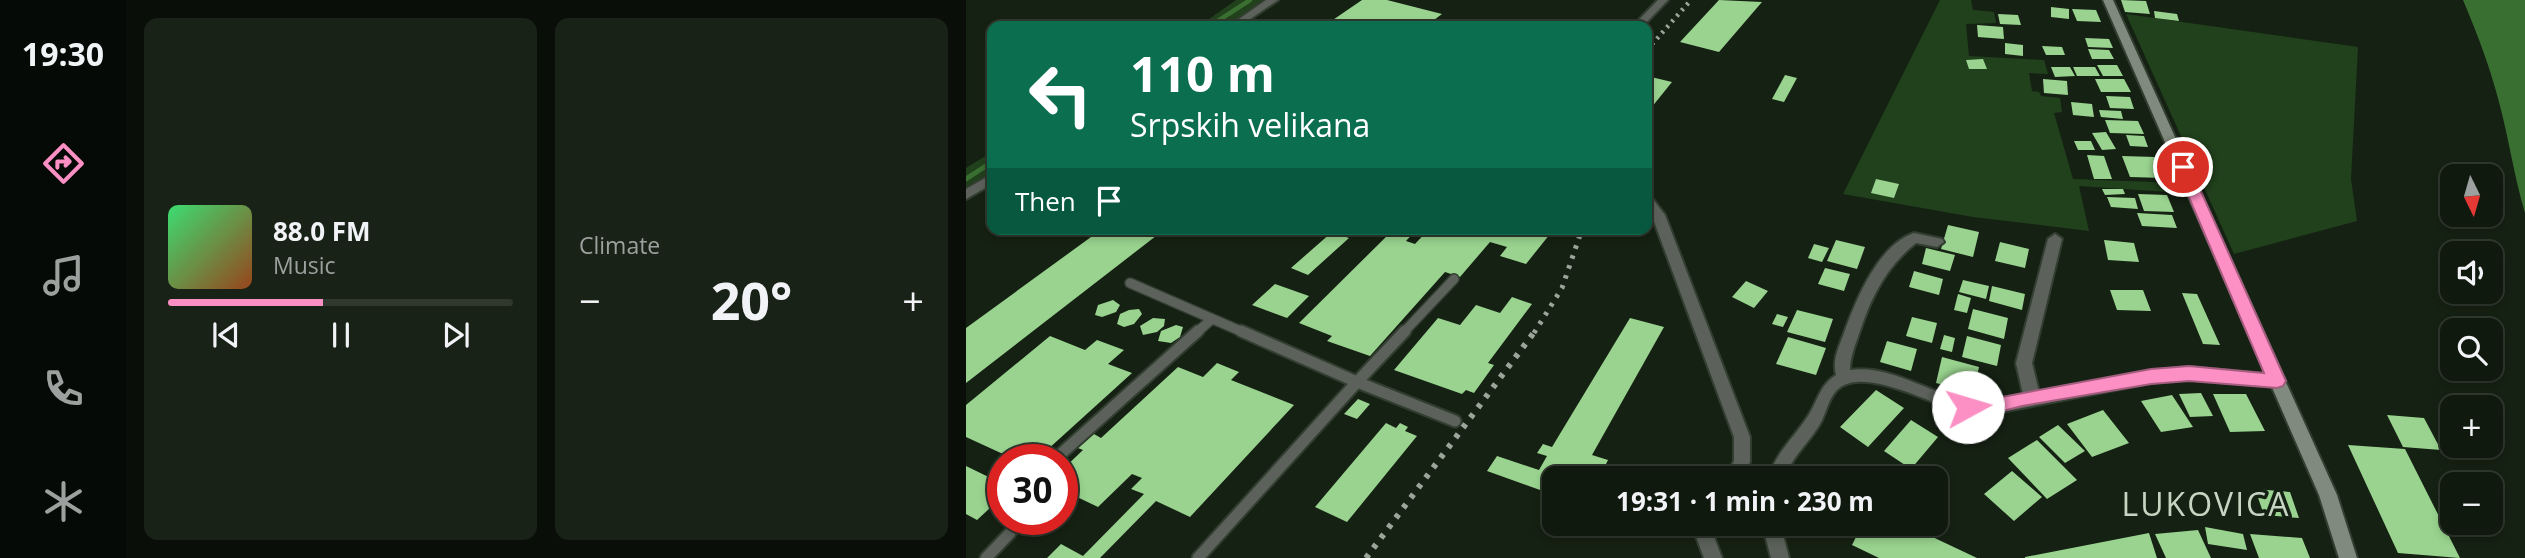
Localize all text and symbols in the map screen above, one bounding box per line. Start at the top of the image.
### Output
text: 19:30 [22,32,104,75]
text: 110 m [1130,40,1275,106]
icon: left [1015,49,1106,140]
text: Srpskih velikana [1130,103,1370,146]
pin [2153,137,2213,197]
icon: directions [39,139,88,188]
icon: arrive [2164,148,2202,186]
north arrow [2440,164,2502,228]
map controls [2440,164,2503,535]
icon: arrive [1090,182,1128,220]
text: Then [1015,183,1076,219]
text: 88.0 FM [273,213,371,249]
text: Climate [579,229,660,261]
button: sound [2440,241,2503,304]
text: Music [273,249,336,281]
icon: music [39,251,88,300]
text: 20° [711,264,792,335]
text: − [579,274,601,326]
text: + [902,274,924,326]
icon: previous [207,316,245,354]
icon: pause [322,316,360,354]
icon: next [437,316,475,354]
button: search [2440,318,2503,381]
icon: phone [39,364,88,413]
position arrow [1931,370,2005,444]
button: + [2440,395,2503,458]
speed limit sign: 30 [987,444,1078,535]
button: − [2440,472,2503,535]
icon: climate [39,477,88,526]
district label: LUKOVICA [2122,482,2290,525]
text: 19:31 · 1 min · 230 m [1616,483,1874,519]

